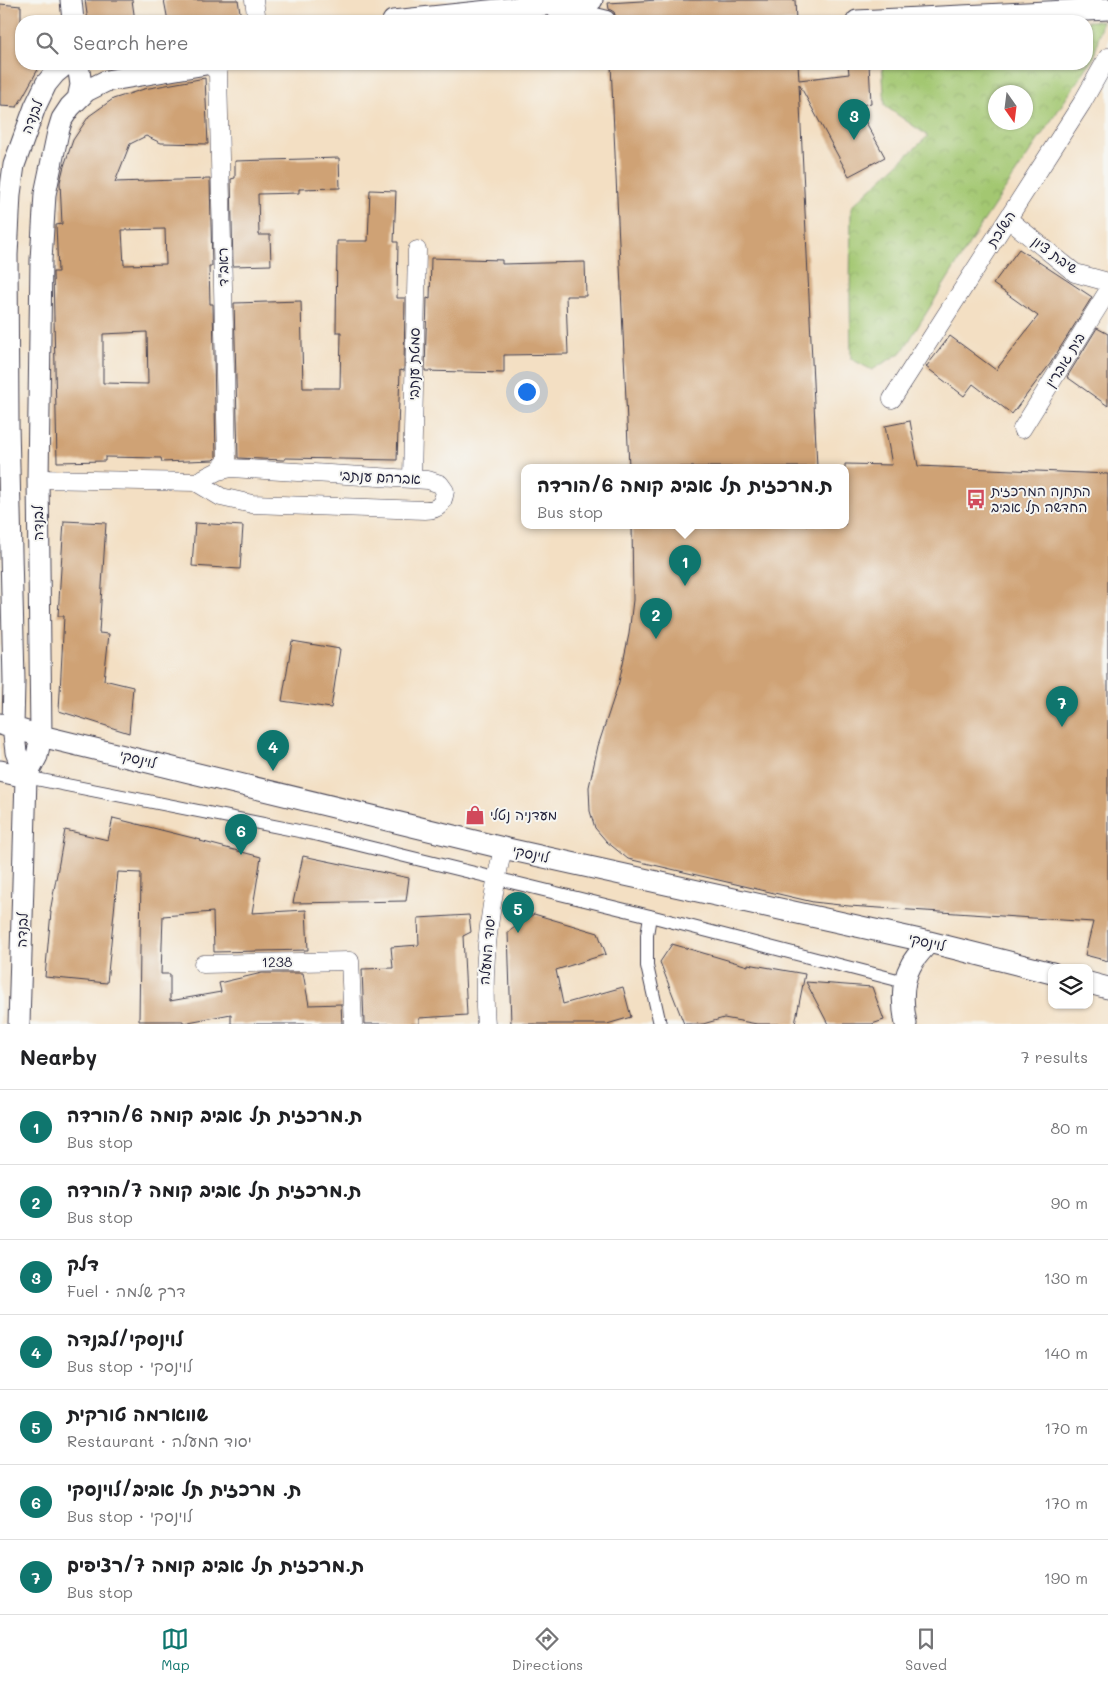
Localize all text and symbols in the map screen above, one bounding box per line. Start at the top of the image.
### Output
search box [15,15,1093,70]
icon: search [33,29,61,57]
text: Search here [73,30,189,55]
north arrow [988,85,1033,130]
street label: לבנדה [16,97,47,137]
pin: 3 [838,99,870,140]
street label: השלכת [981,207,1019,251]
street label: שיבת ציון [1028,231,1083,278]
street label: ראב"ד [213,247,232,287]
street label: סמטת ענתבי [403,327,424,401]
street label: בית גוברין [1040,329,1089,391]
your location [514,379,540,405]
popup [521,464,849,529]
street label: אברהם ענתבי [339,465,421,488]
text: ת.מרכזית תל אביב קומה 6/הורדה [537,472,833,497]
place label: התחנה המרכזית החדשה תל אביב [990,481,1091,516]
bus stop icon: התחנה המרכזית החדשה תל אביב [965,488,987,510]
text: Bus stop [537,501,603,522]
street label: לבנדה [28,505,47,541]
pin: 1 [669,545,701,586]
pin: 2 [640,598,672,639]
pin: 7 [1046,686,1078,727]
pin: 4 [257,730,289,771]
street label: לוינסקי [118,745,160,772]
shop icon: מעדניה נטלי [464,804,486,826]
place label: מעדניה נטלי [490,805,557,824]
pin: 6 [225,814,257,855]
street label: לוינסקי [511,840,552,867]
pin: 5 [502,892,534,933]
street label: לבנדה [11,912,32,948]
street label: יסוד המעלה [474,914,499,986]
street label: לוינסקי [907,928,948,955]
street label: 1238 [261,952,293,971]
map controls [1048,964,1093,1009]
button: layers [1048,964,1093,1009]
text: Nearby [20,1043,97,1070]
text: 7 results [1021,1046,1088,1067]
text: ת.מרכזית תל אביב קומה 6/הורדה [67,1102,363,1127]
text: 1 [32,1117,40,1138]
text: 80 m [1051,1117,1088,1138]
text: Bus stop [67,1131,133,1152]
text: ת.מרכזית תל אביב קומה 7/הורדה [67,1177,362,1202]
text: 2 [32,1192,40,1213]
text: 90 m [1051,1192,1088,1213]
text: Bus stop [67,1206,133,1227]
text: דלק [67,1251,99,1276]
text: 3 [31,1267,41,1288]
text: 130 m [1044,1267,1088,1288]
text: Fuel · דרך שלמה [67,1280,186,1301]
text: לוינסקי/לבנדה [67,1326,184,1351]
text: 4 [31,1342,41,1363]
text: 140 m [1044,1342,1088,1363]
text: Bus stop · לוינסקי [67,1355,193,1376]
text: שווארמה טורקית [67,1401,208,1426]
text: 5 [31,1417,41,1438]
text: 170 m [1044,1417,1088,1438]
text: Restaurant · יסוד המעלה [67,1430,252,1451]
text: ת. מרכזית תל אביב/לוינסקי [67,1476,302,1501]
text: 6 [31,1492,41,1513]
text: 170 m [1044,1492,1088,1513]
text: Bus stop · לוינסקי [67,1505,193,1526]
text: ת.מרכזית תל אביב קומה 7/רציפים [67,1552,364,1577]
text: 7 [32,1567,40,1588]
text: 190 m [1044,1567,1088,1588]
text: Bus stop [67,1581,133,1602]
tab: Map [161,1625,190,1674]
tab: Directions [512,1625,583,1674]
tab: Saved [905,1625,947,1674]

